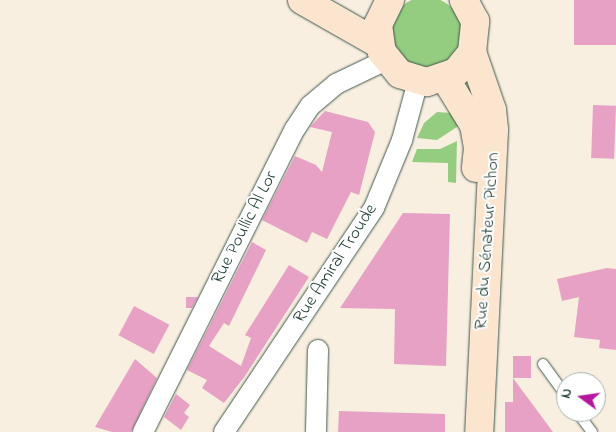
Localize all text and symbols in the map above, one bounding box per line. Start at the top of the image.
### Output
street label: Rue du Sénateur Pichon [471,152,505,330]
street label: Rue Poullic Al Lor [207,168,283,288]
street label: Rue Amiral Troude [289,200,383,328]
north arrow [556,372,606,422]
text: N [556,386,578,401]

